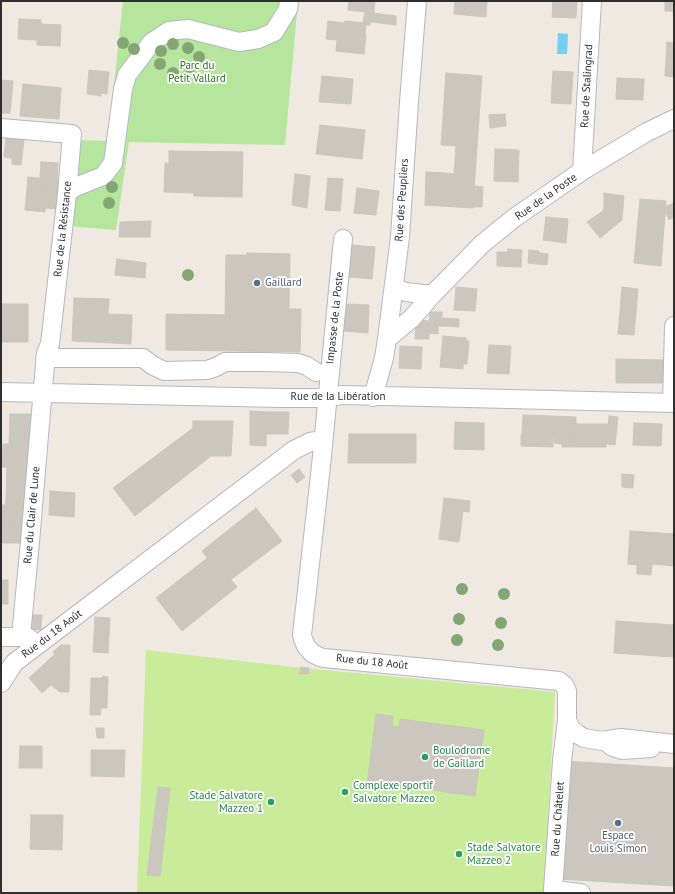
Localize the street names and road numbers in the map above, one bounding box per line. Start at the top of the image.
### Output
street label: Rue de Stalingrad [578,44,596,128]
street label: Rue des Peupliers [393,158,411,242]
street label: Rue de la Poste [513,171,579,223]
street label: Rue de la Résistance [51,180,75,278]
street label: Impasse de la Poste [324,271,346,365]
street label: Rue de la Libération [291,390,385,404]
street label: Rue du Clair de Lune [21,466,43,564]
street label: Rue du 18 Août [19,607,85,661]
street label: Rue du 18 Août [335,652,409,672]
street label: Rue du Châtelet [549,781,567,857]

